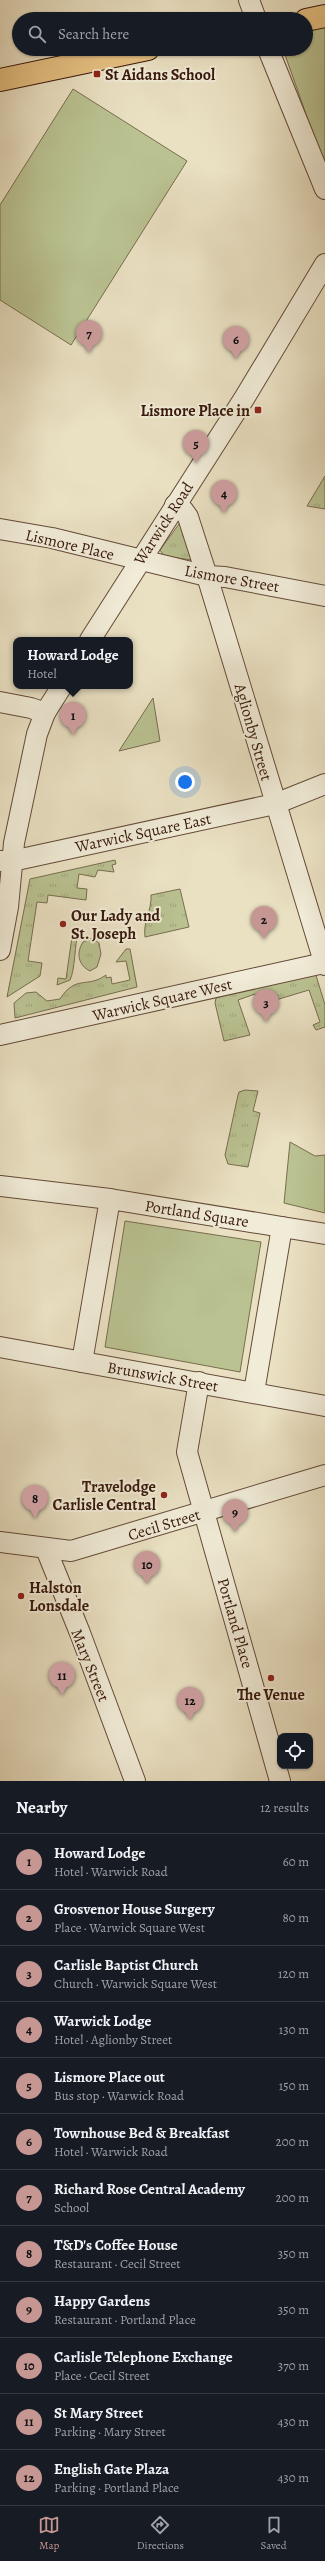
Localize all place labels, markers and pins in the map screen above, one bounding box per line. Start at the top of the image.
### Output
place label: St Aidans School [105,64,216,86]
marker: St Aidans School [92,69,102,79]
pin: 7 [76,320,102,353]
pin: 6 [223,326,249,359]
place label: Lismore Place in [140,400,250,422]
marker: Lismore Place in [253,405,263,415]
pin: 5 [183,430,209,463]
pin: 4 [211,480,237,513]
pin: 1 [60,702,86,735]
place label: Our Lady and St. Joseph [71,905,161,945]
pin: 2 [251,906,277,939]
marker: Our Lady and St. Joseph [58,919,68,929]
pin: 3 [253,989,279,1022]
place label: Travelodge Carlisle Central [53,1476,157,1516]
pin: 8 [22,1485,48,1518]
marker: Travelodge Carlisle Central [159,1490,169,1500]
pin: 9 [222,1499,248,1532]
pin: 10 [134,1551,160,1584]
place label: Halston Lonsdale [29,1577,89,1617]
marker: Halston Lonsdale [16,1591,26,1601]
pin: 11 [49,1662,75,1695]
marker: The Venue [266,1673,276,1683]
place label: The Venue [237,1684,305,1706]
pin: 12 [177,1687,203,1720]

